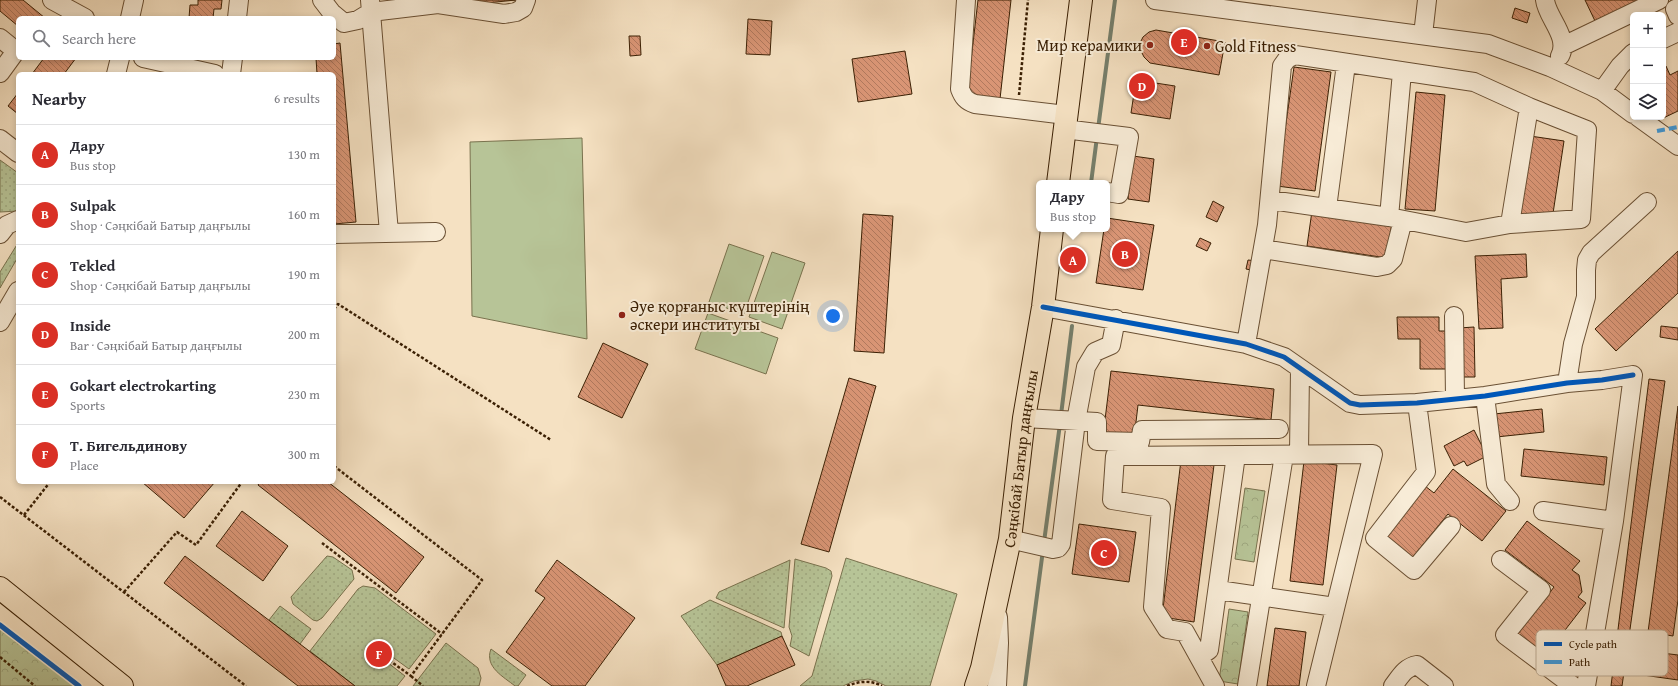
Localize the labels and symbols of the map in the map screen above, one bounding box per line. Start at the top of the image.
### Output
pin: E [1171,27,1197,57]
place label: Мир керамики [1037,33,1142,57]
place label: Gold Fitness [1215,34,1296,58]
marker: Мир керамики [1145,40,1155,50]
marker: Gold Fitness [1202,41,1212,51]
pin: D [1129,71,1155,101]
pin: B [1112,239,1138,269]
pin: A [1060,245,1086,275]
place label: Әуе қорғаныс күштерінің әскери институты [630,294,810,336]
your location [823,306,843,326]
marker: Әуе қорғаныс күштерінің әскери институты [617,310,627,320]
street label: Сәңкібай Батыр даңғылы [996,368,1044,550]
pin: C [1091,538,1117,568]
legend [1536,630,1668,676]
text: Cycle path [1569,636,1618,652]
pin: F [366,639,392,669]
text: Path [1569,654,1591,670]

